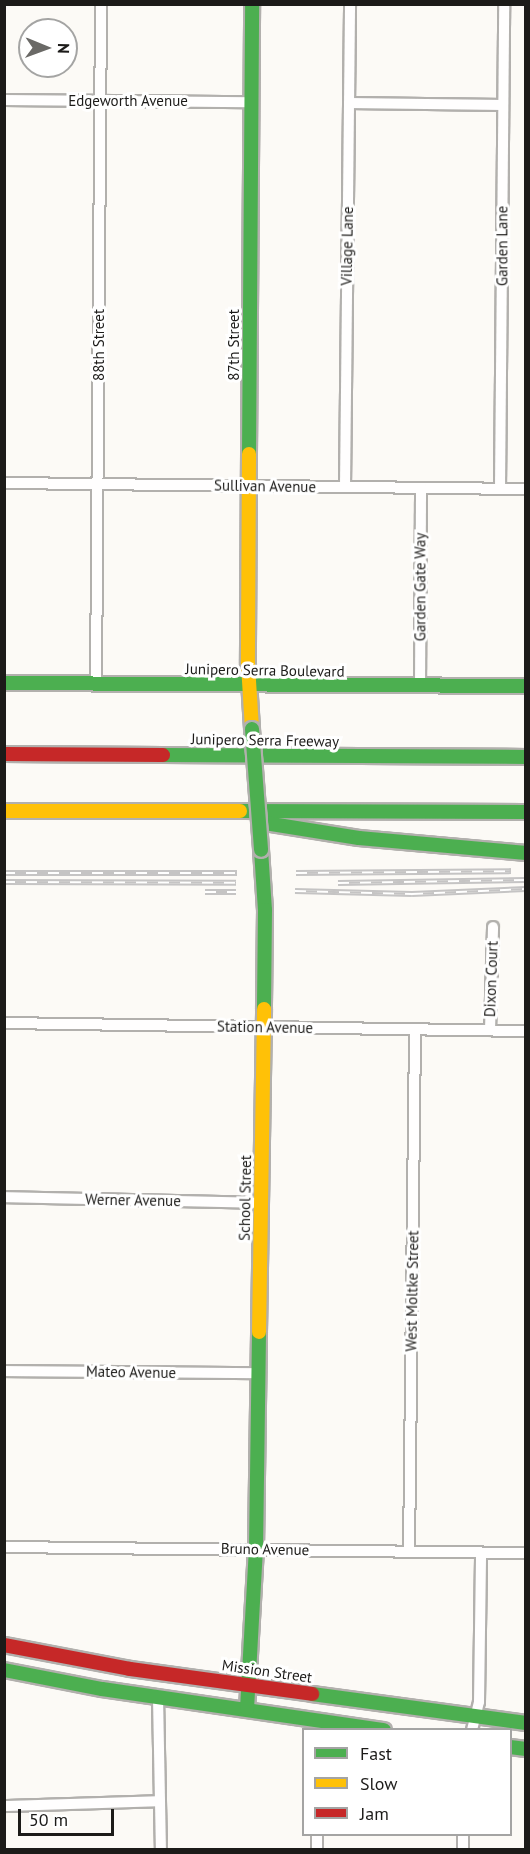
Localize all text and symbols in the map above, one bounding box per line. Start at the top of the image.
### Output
north arrow [18,18,78,78]
text: N [54,43,74,54]
street label: Edgeworth Avenue [68,92,188,110]
street label: Village Lane [337,206,357,286]
street label: Garden Lane [493,206,511,286]
street label: 88th Street [90,309,108,381]
street label: 87th Street [225,309,243,381]
street label: Sullivan Avenue [214,476,316,496]
street label: Garden Gate Way [411,532,429,642]
street label: Junipero Serra Boulevard [185,660,345,680]
street label: Junipero Serra Freeway [191,730,339,750]
street label: Dixon Court [481,941,501,1017]
street label: Station Avenue [217,1017,313,1037]
street label: School Street [235,1155,255,1241]
street label: Werner Avenue [85,1190,181,1210]
street label: West Moltke Street [402,1230,422,1352]
street label: Mateo Avenue [86,1362,176,1382]
street label: Bruno Avenue [220,1539,310,1559]
street label: Mission Street [221,1656,313,1686]
legend [302,1728,512,1836]
text: Fast [360,1742,392,1765]
text: Slow [360,1772,398,1795]
scale bar [21,1797,117,1835]
text: Jam [360,1802,389,1825]
text: 50 m [29,1808,68,1831]

